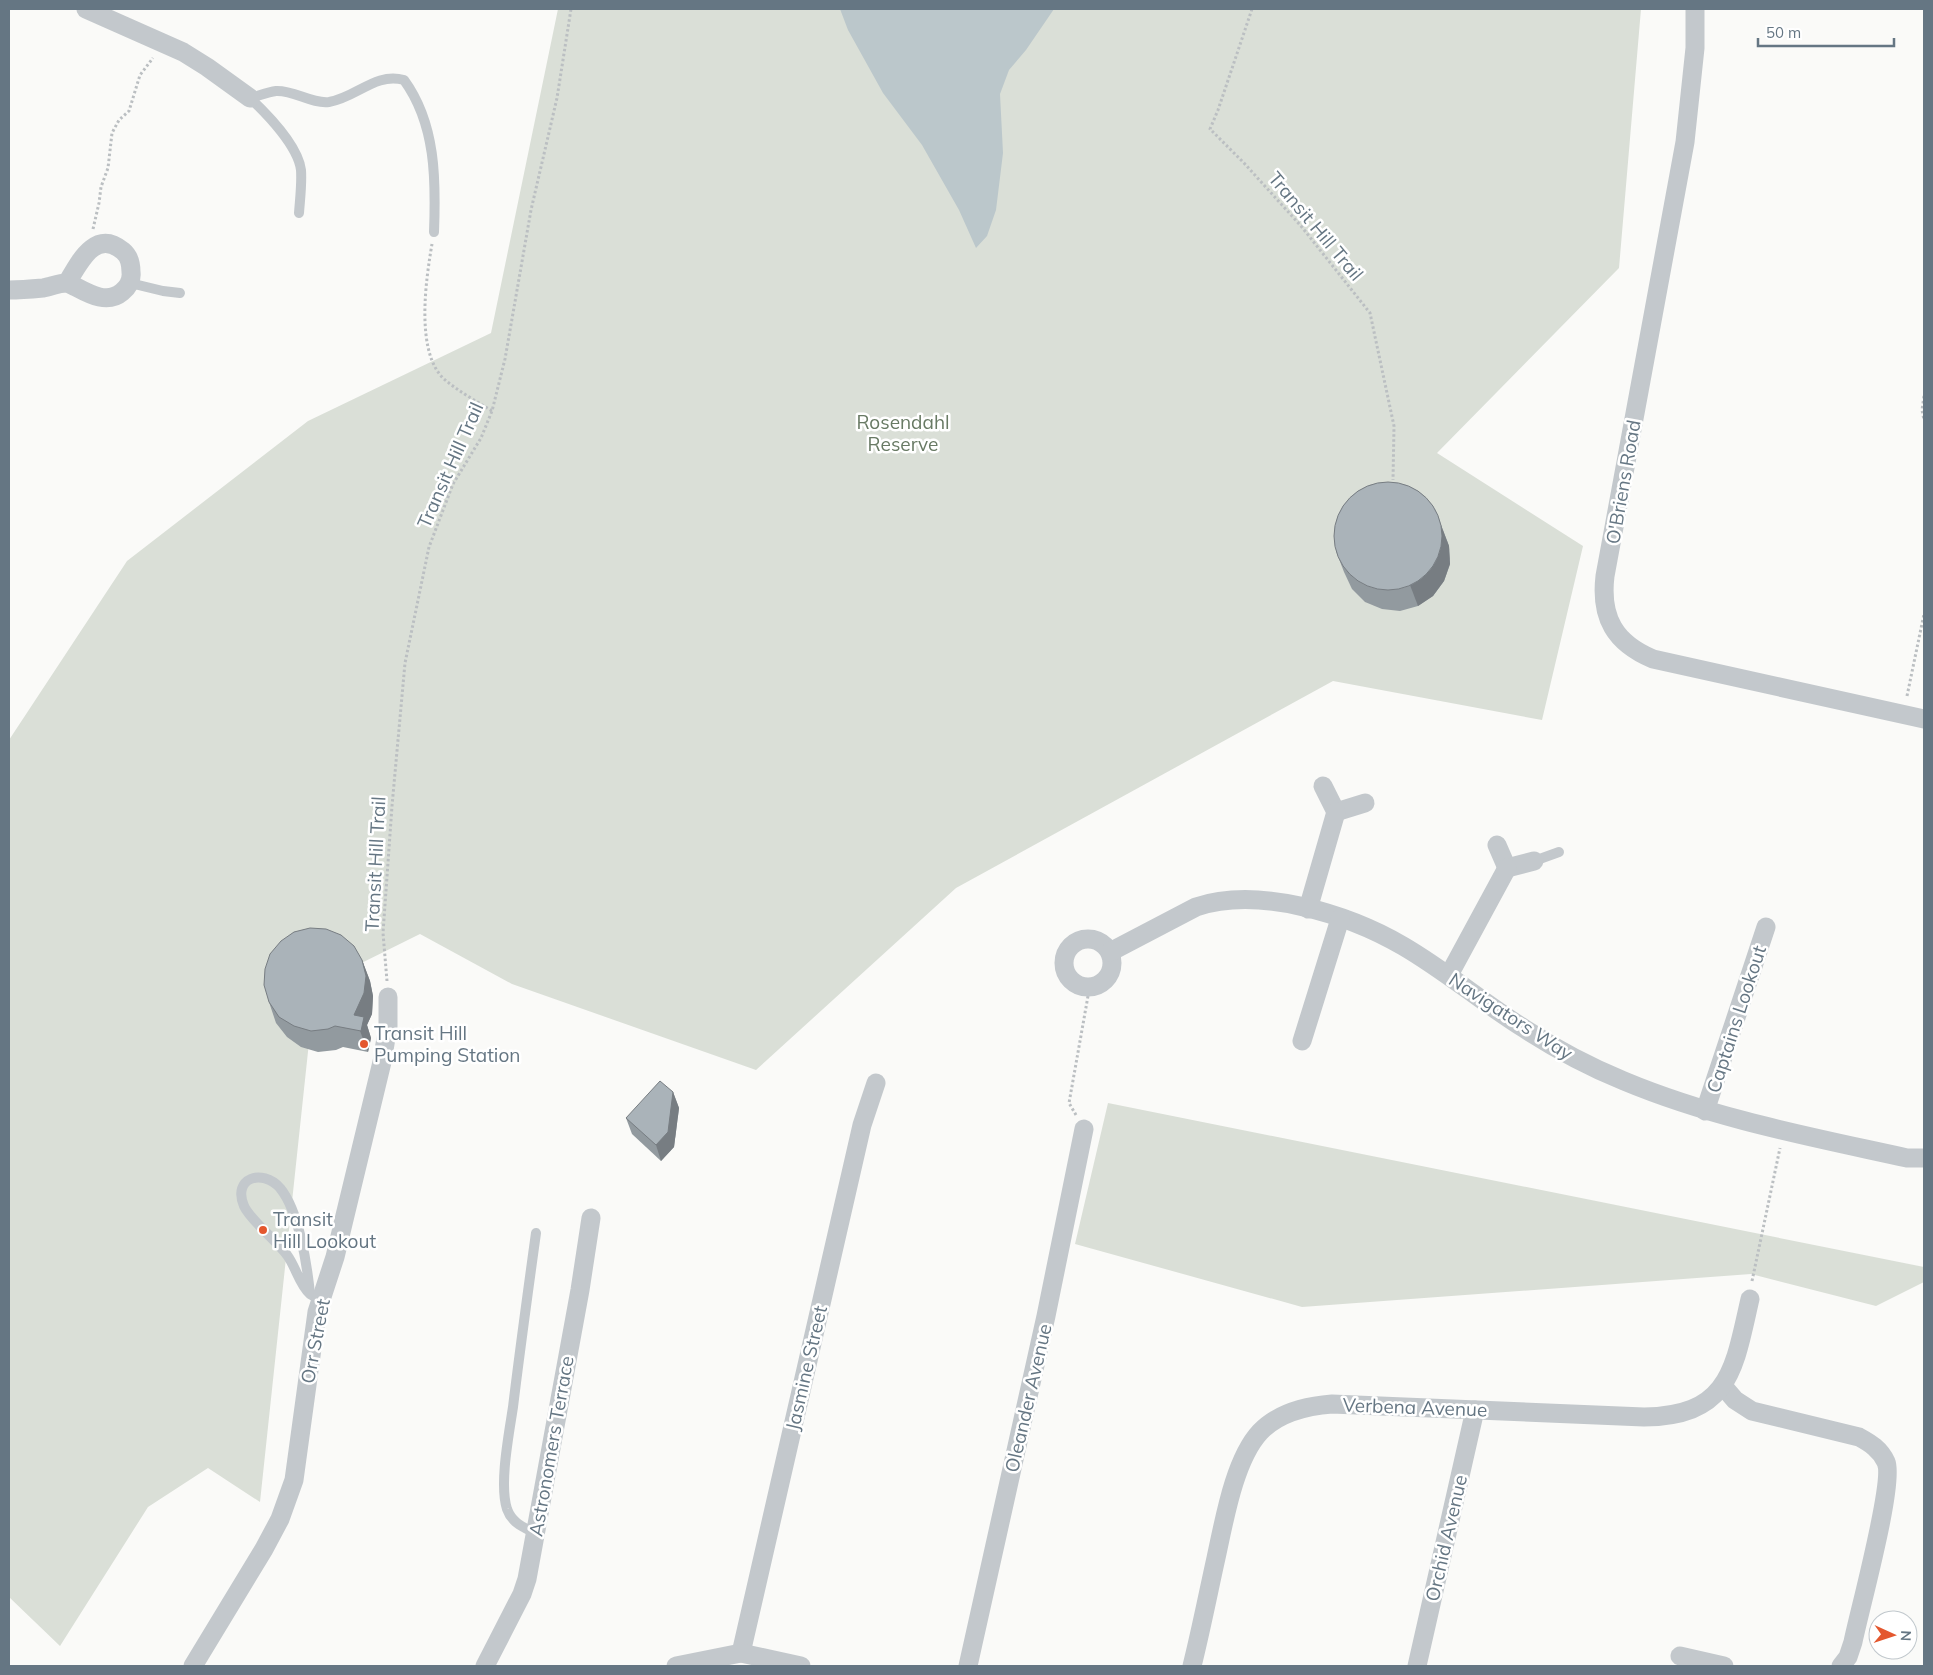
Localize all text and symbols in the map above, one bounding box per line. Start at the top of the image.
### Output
scale bar [1758,15,1894,47]
text: 50 m [1766,23,1801,42]
street label: Transit Hill Trail [1263,166,1369,286]
street label: Transit Hill Trail [412,398,488,532]
park label: Rosendahl Reserve [856,410,950,456]
street label: O'Briens Road [1600,418,1646,546]
street label: Transit Hill Trail [359,796,391,932]
street label: Captains Lookout [1701,942,1771,1096]
street label: Navigators Way [1444,967,1578,1065]
place label: Transit Hill Pumping Station [374,1021,520,1067]
marker: Transit Hill Pumping Station [358,1038,370,1050]
place label: Transit Hill Lookout [273,1207,376,1253]
marker: Transit Hill Lookout [257,1224,269,1236]
street label: Orr Street [295,1296,335,1385]
street label: Jasmine Street [780,1303,832,1433]
street label: Oleander Avenue [999,1321,1057,1475]
street label: Astronomers Terrace [523,1354,579,1538]
street label: Verbena Avenue [1342,1392,1488,1422]
street label: Orchid Avenue [1420,1472,1472,1604]
north arrow [1868,1610,1918,1660]
text: N [1897,1630,1915,1641]

